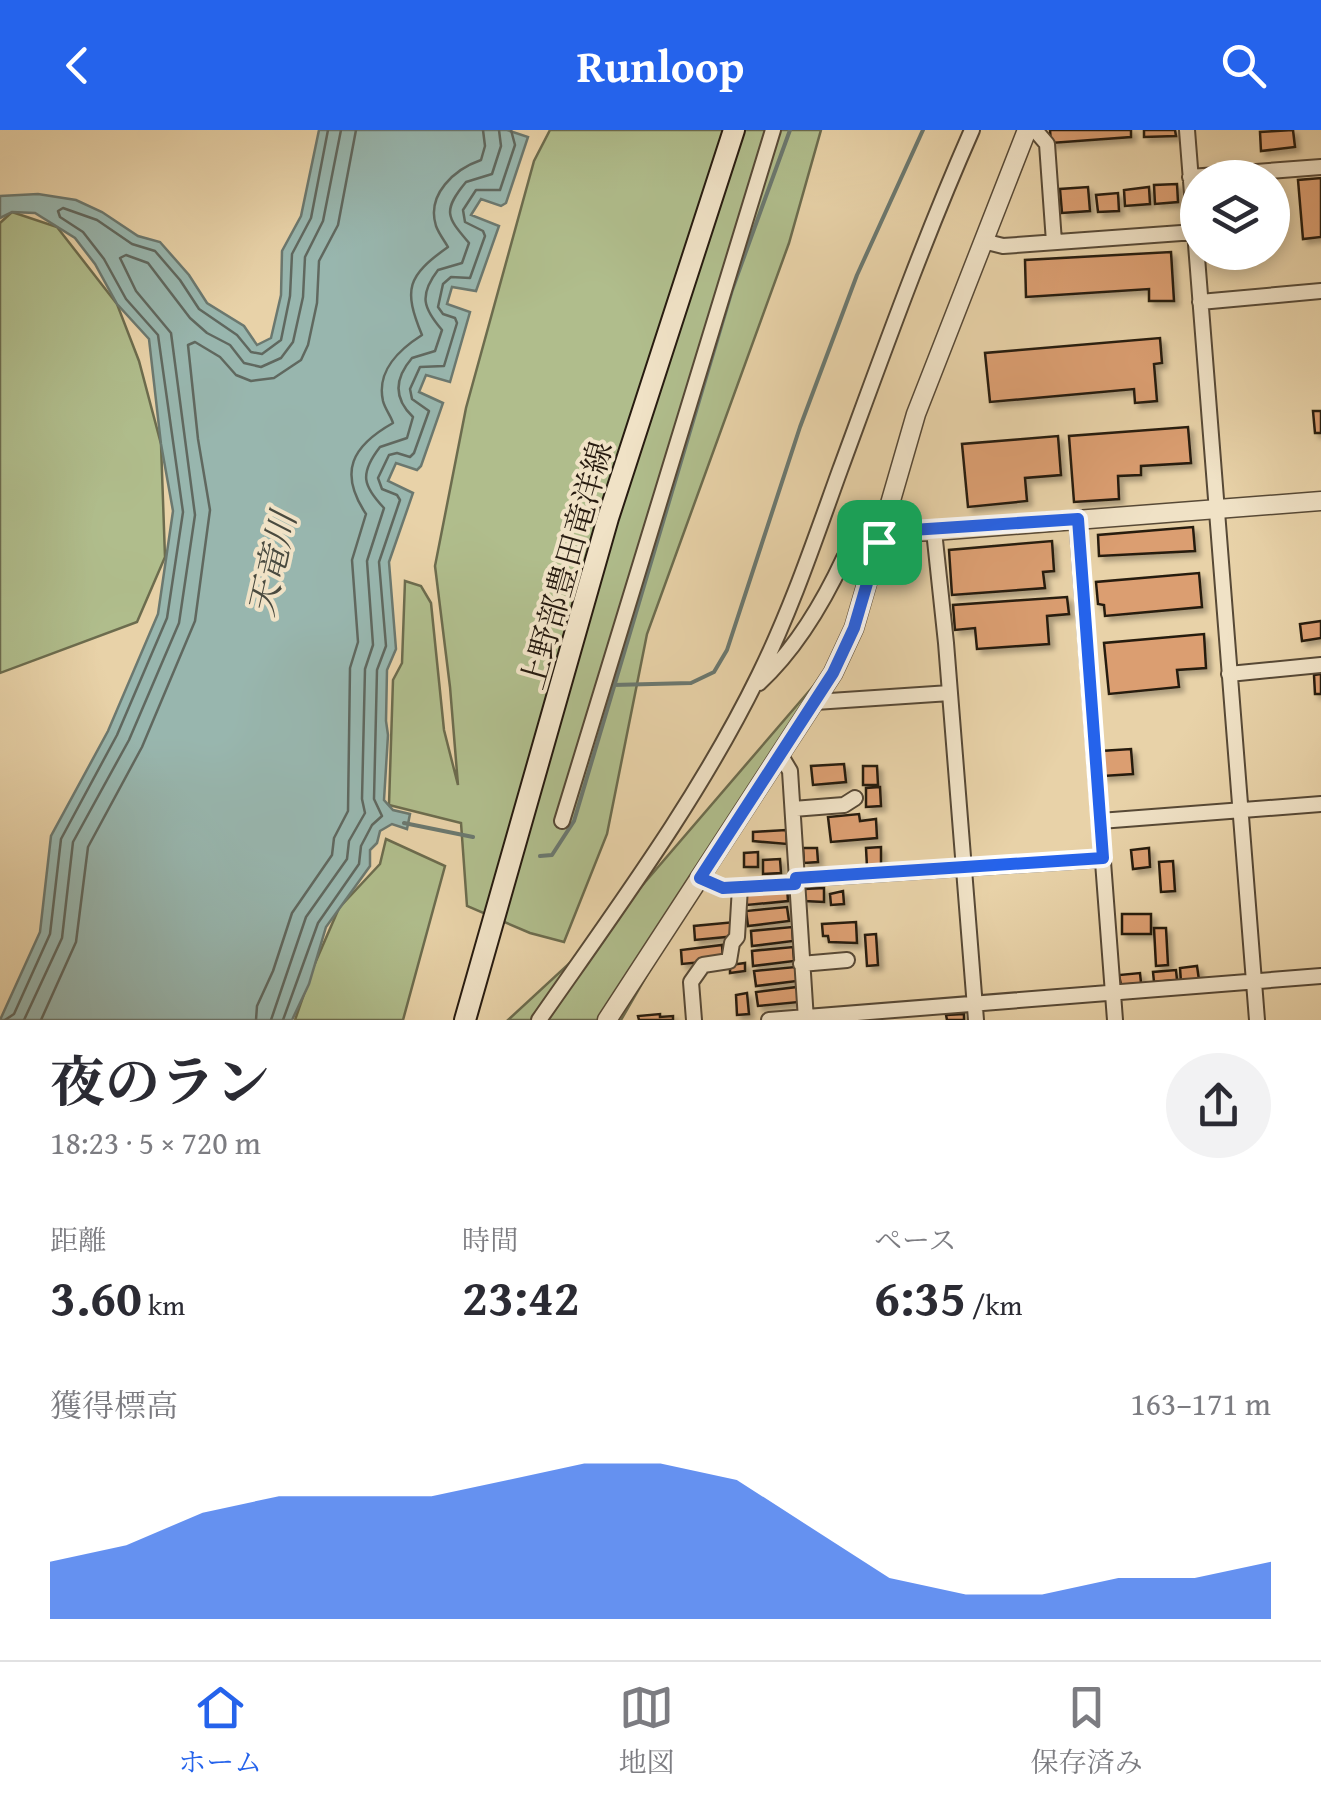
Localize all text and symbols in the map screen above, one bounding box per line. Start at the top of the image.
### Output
text: Runloop [577,33,744,98]
icon: back [50,38,105,93]
icon: search [1216,38,1271,93]
map controls [1180,160,1290,270]
button: layers [1180,160,1290,270]
street label: 上野部豊田竜洋線 [508,435,624,695]
pin [837,500,922,585]
water label: 天竜川 [235,503,310,621]
icon: arrive [852,515,907,570]
text: 夜のラン [50,1041,270,1121]
button: share [1166,1053,1271,1158]
text: 18:23 · 5 × 720 m [50,1119,261,1166]
text: 距離 [50,1219,106,1260]
text: 時間 [462,1219,518,1260]
text: ペース [874,1219,957,1260]
text: 3.60 [50,1260,142,1333]
text: 23:42 [462,1260,580,1333]
text: 6:35 [874,1260,966,1333]
text: km [142,1284,185,1325]
text: /km [966,1284,1022,1325]
text: 163–171 m [1130,1380,1271,1427]
text: 獲得標高 [50,1382,178,1429]
tab: ホーム [178,1680,262,1782]
tab: 地図 [618,1680,675,1782]
tab: 保存済み [1031,1680,1143,1782]

